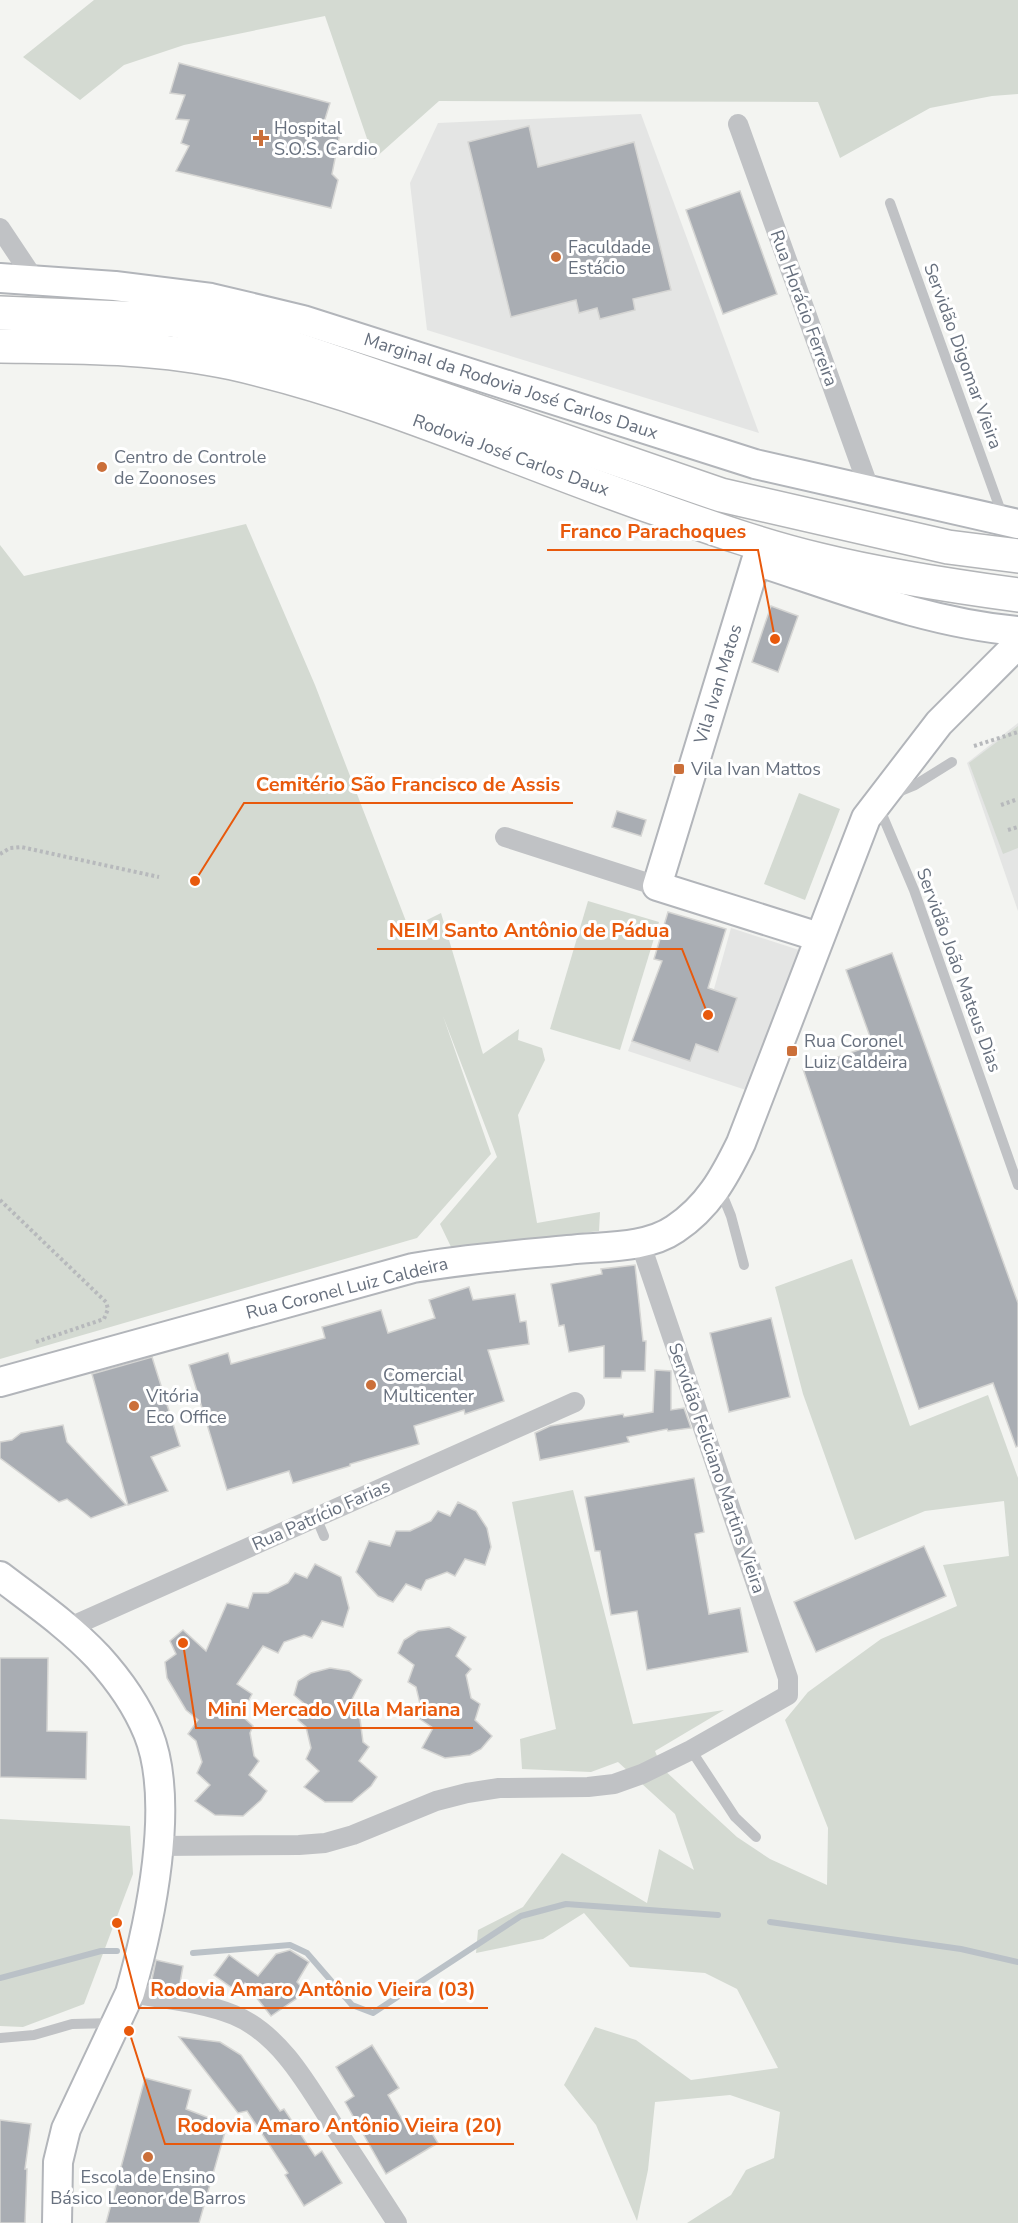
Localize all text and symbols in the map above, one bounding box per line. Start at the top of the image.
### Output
place label: Hospital S.O.S. Cardio [274,116,378,161]
marker: Hospital S.O.S. Cardio [252,129,270,147]
street label: Rua Horácio Ferreira [765,227,843,389]
place label: Faculdade Estácio [568,235,651,280]
marker: Faculdade Estácio [549,250,563,264]
street label: Servidão Digomar Vieira [918,260,1008,452]
street label: Marginal da Rodovia José Carlos Daux [361,327,662,445]
street label: Rodovia José Carlos Daux [409,408,613,502]
place label: Centro de Controle de Zoonoses [114,445,266,490]
marker: Centro de Controle de Zoonoses [95,460,109,474]
callout: Franco Parachoques [547,512,758,550]
text: Franco Parachoques [560,518,747,545]
street label: Vila Ivan Matos [688,621,748,748]
place label: Vila Ivan Mattos [690,757,821,781]
marker: Vila Ivan Mattos [672,762,686,776]
callout: Cemitério São Francisco de Assis [244,765,573,803]
text: Cemitério São Francisco de Assis [256,771,560,798]
street label: Servidão João Mateus Dias [911,865,1007,1075]
callout: NEIM Santo Antônio de Pádua [377,911,682,949]
text: NEIM Santo Antônio de Pádua [389,917,669,944]
place label: Rua Coronel Luiz Caldeira [804,1029,908,1074]
marker: Rua Coronel Luiz Caldeira [785,1044,799,1058]
street label: Rua Coronel Luiz Caldeira [243,1251,451,1325]
street label: Servidão Feliciano Martins Vieira [663,1340,771,1596]
place label: Comercial Multicenter [383,1363,475,1408]
marker: Comercial Multicenter [364,1378,378,1392]
place label: Vitória Eco Office [145,1384,227,1429]
marker: Vitória Eco Office [127,1399,141,1413]
street label: Rua Patrício Farias [248,1474,394,1556]
callout: Mini Mercado Villa Mariana [196,1690,473,1728]
text: Mini Mercado Villa Mariana [207,1696,461,1723]
callout: Rodovia Amaro Antônio Vieira (03) [139,1970,488,2008]
text: Rodovia Amaro Antônio Vieira (03) [150,1976,476,2003]
callout: Rodovia Amaro Antônio Vieira (20) [165,2106,514,2144]
text: Rodovia Amaro Antônio Vieira (20) [177,2112,503,2139]
marker: Escola de Ensino Básico Leonor de Barros [141,2150,155,2164]
place label: Escola de Ensino Básico Leonor de Barros [50,2165,246,2210]

